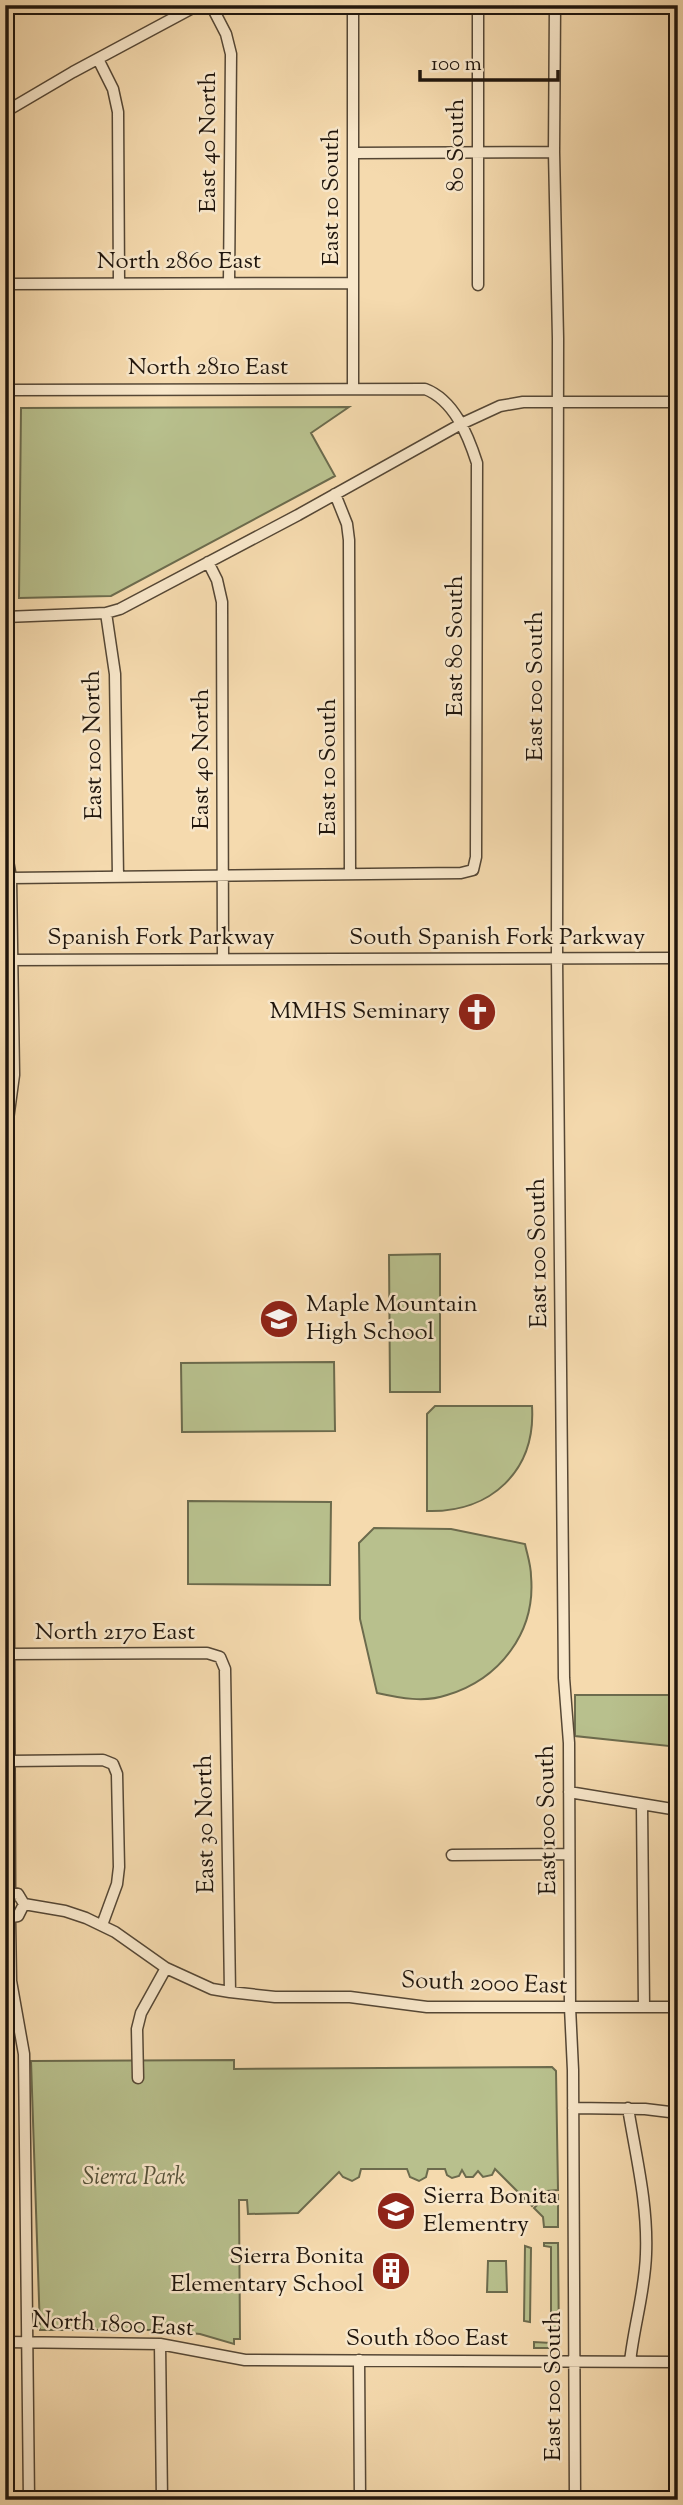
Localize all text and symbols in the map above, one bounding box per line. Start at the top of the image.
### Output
scale bar [420,38,559,82]
text: 100 m [431,50,482,80]
street label: East 40 North [192,71,226,213]
street label: 80 South [440,98,474,192]
street label: East 10 South [315,128,349,266]
street label: North 2860 East [97,245,261,279]
street label: North 2810 East [128,351,288,385]
street label: East 80 South [439,575,473,717]
street label: East 100 South [519,611,553,761]
street label: East 100 North [76,670,112,820]
street label: East 40 North [185,688,219,830]
street label: East 10 South [312,698,346,836]
street label: Spanish Fork Parkway [47,921,275,955]
street label: South Spanish Fork Parkway [349,921,645,955]
church icon: MMHS Seminary [456,991,498,1033]
place label: MMHS Seminary [269,995,450,1029]
street label: East 100 South [521,1178,557,1328]
place label: Maple Mountain High School [306,1288,478,1350]
school or university icon: Maple Mountain High School [258,1298,300,1340]
street label: North 2170 East [35,1616,195,1650]
street label: East 100 South [530,1745,566,1895]
street label: East 30 North [188,1754,224,1894]
street label: South 2000 East [400,1964,568,2004]
park label: Sierra Park [83,2161,186,2195]
place label: Sierra Bonita Elementry [423,2180,558,2242]
school or university icon: Sierra Bonita Elementry [375,2190,417,2232]
place label: Sierra Bonita Elementary School [170,2240,364,2302]
building icon: Sierra Bonita Elementary School [370,2250,412,2292]
street label: North 1800 East [31,2304,195,2346]
street label: East 100 South [537,2311,571,2461]
street label: South 1800 East [346,2322,508,2356]

